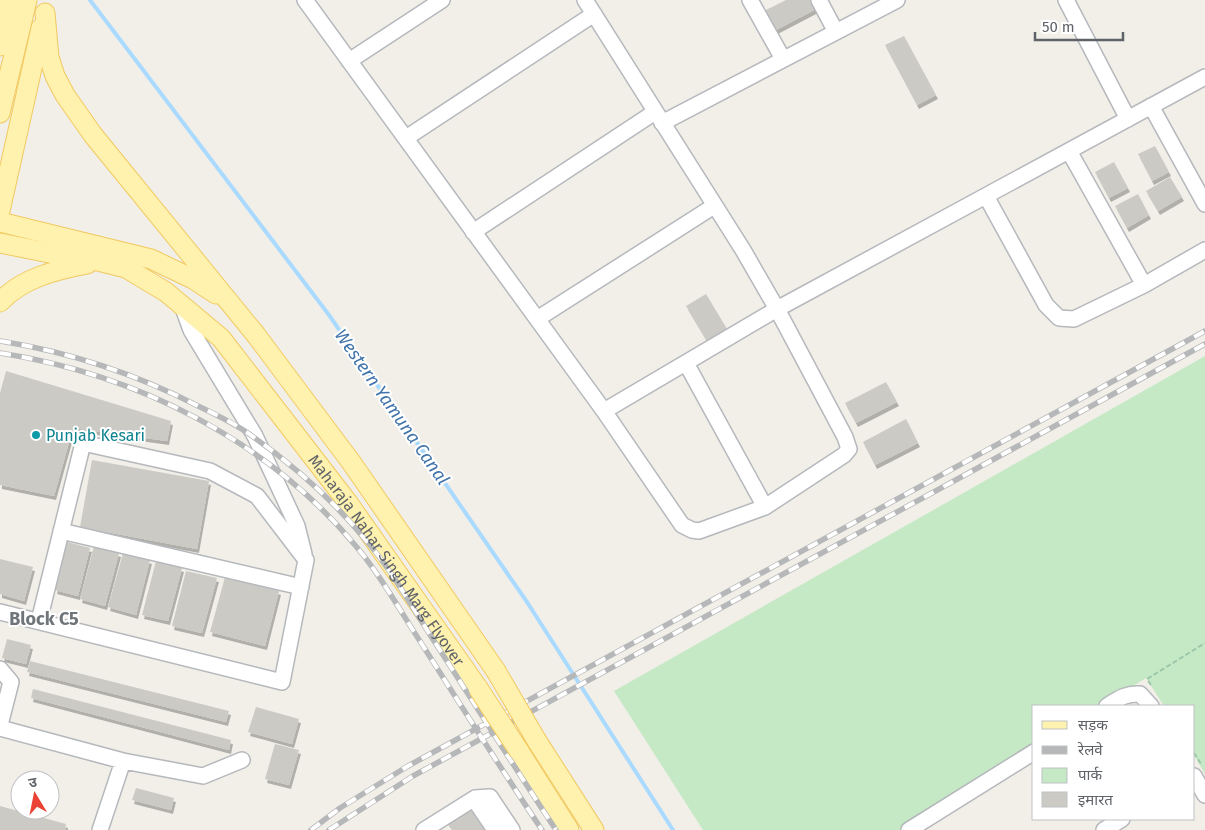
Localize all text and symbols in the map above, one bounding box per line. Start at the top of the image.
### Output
scale bar [1035,10,1122,42]
text: 50 m [1042,18,1075,36]
water label: Western Yamuna Canal [330,325,454,489]
place label: Punjab Kesari [46,426,145,445]
marker: Punjab Kesari [30,429,42,441]
street label: Maharaja Nahar Singh Marg Flyover [305,450,469,670]
district label: Block C5 [9,608,79,630]
legend [1032,705,1195,820]
text: सड़क [1078,716,1108,734]
text: रेलवे [1077,741,1103,759]
text: पार्क [1078,766,1102,784]
north arrow [10,770,60,820]
text: उ [27,773,39,792]
text: इमारत [1078,791,1113,809]

